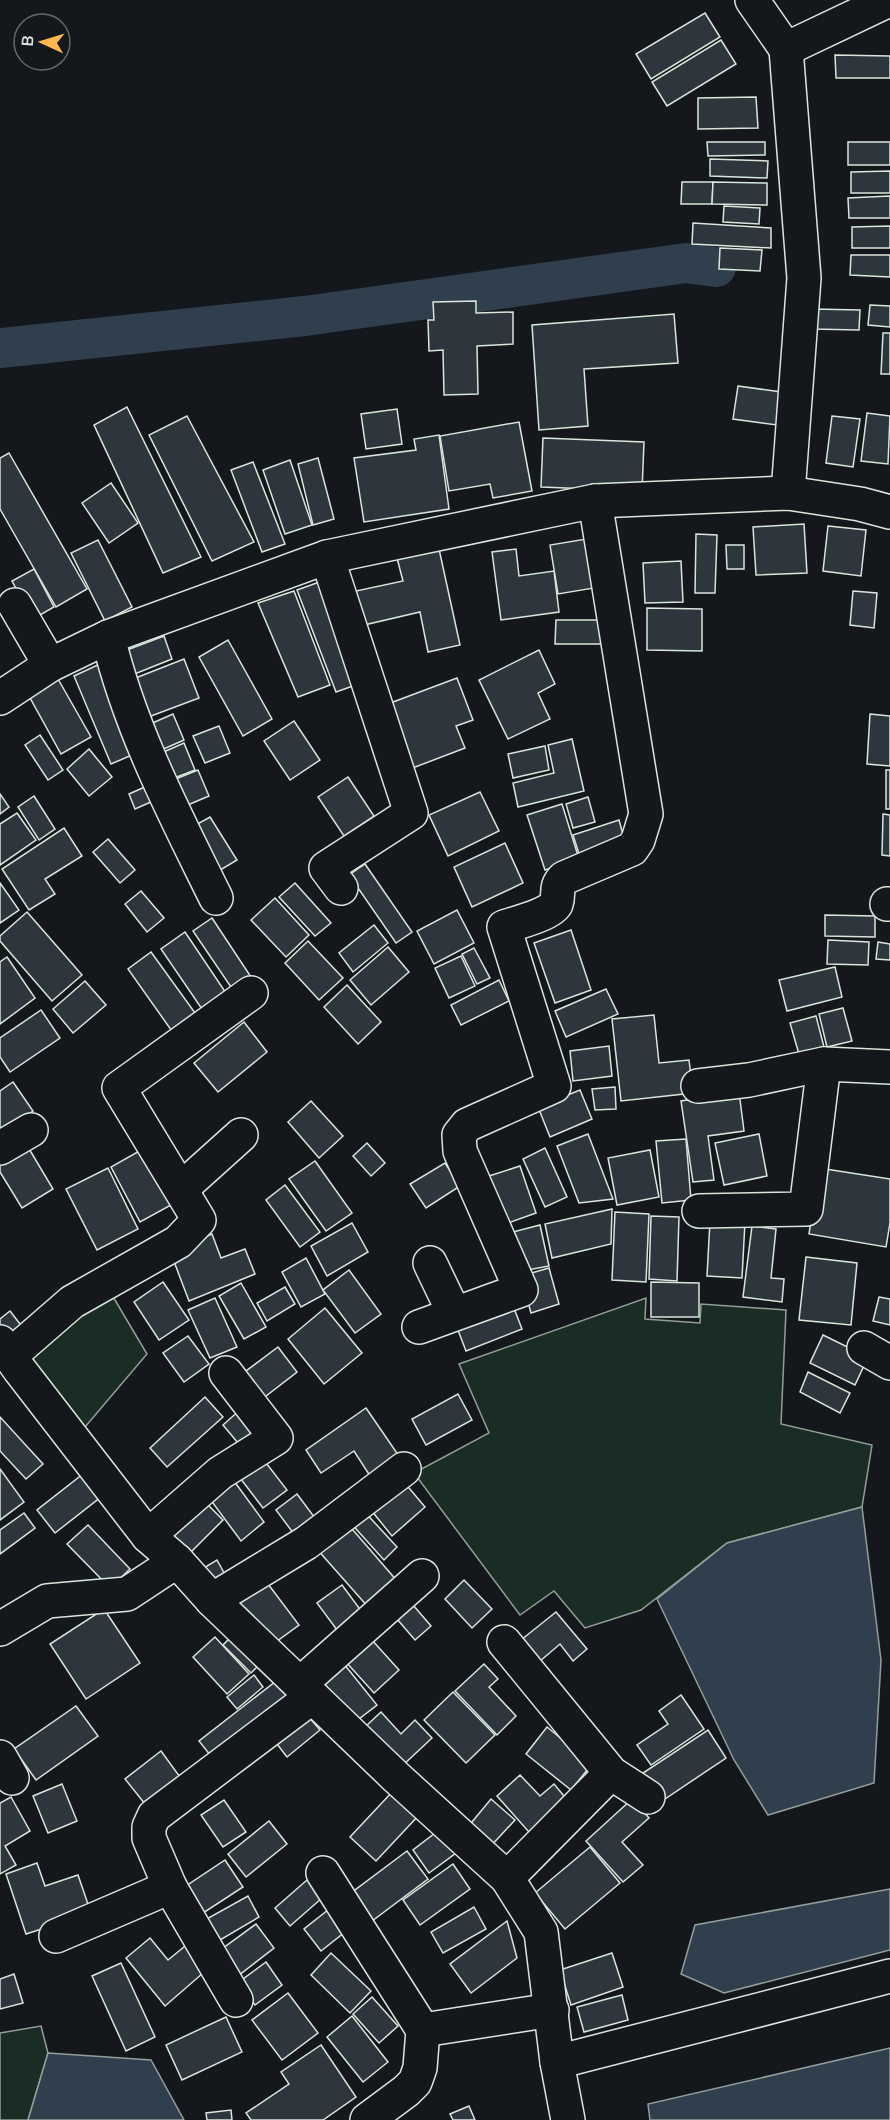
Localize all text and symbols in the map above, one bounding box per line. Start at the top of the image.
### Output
north arrow [12,12,72,72]
text: B [17,35,39,47]

